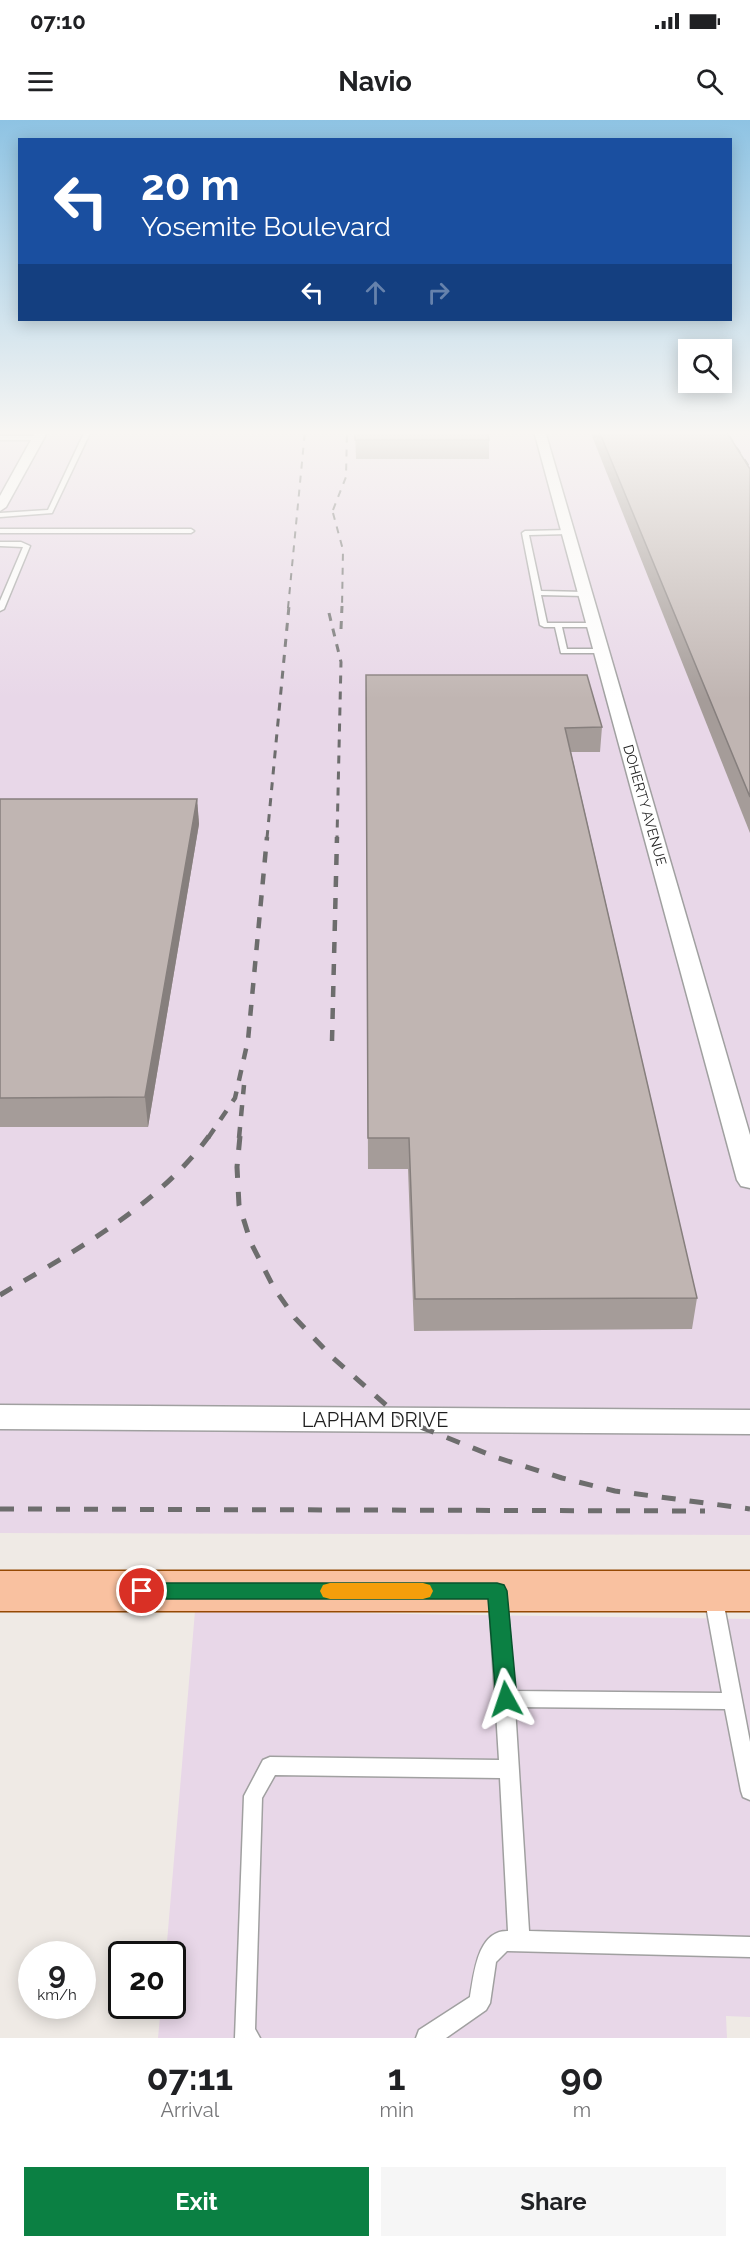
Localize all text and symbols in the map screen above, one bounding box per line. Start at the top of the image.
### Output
text: 07:10 [30,8,86,34]
icon: menu [24,65,57,98]
icon: search [693,65,726,98]
text: Navio [338,66,412,97]
text: 20 m [141,161,240,210]
icon: left [42,162,120,240]
text: Yosemite Boulevard [141,211,391,242]
icon: left [296,276,329,309]
icon: ahead [359,276,392,309]
icon: right [422,276,455,309]
map controls [678,339,732,393]
button: search [678,339,732,393]
street label: DOHERTY AVENUE [620,743,670,867]
street label: LAPHAM DRIVE [302,1408,448,1432]
pin [116,1565,167,1616]
icon: arrive [125,1574,158,1607]
position arrow [474,1667,538,1731]
speed limit sign: 20 [108,1941,186,2019]
text: 9 [48,1955,66,1990]
text: km/h [37,1986,77,2004]
text: 07:11 [146,2056,233,2098]
text: 1 [388,2056,406,2098]
text: 90 [560,2056,604,2098]
text: Arrival [160,2098,219,2122]
text: min [380,2098,414,2122]
text: m [573,2098,591,2122]
button: Exit [24,2167,369,2236]
button: Share [381,2167,726,2236]

